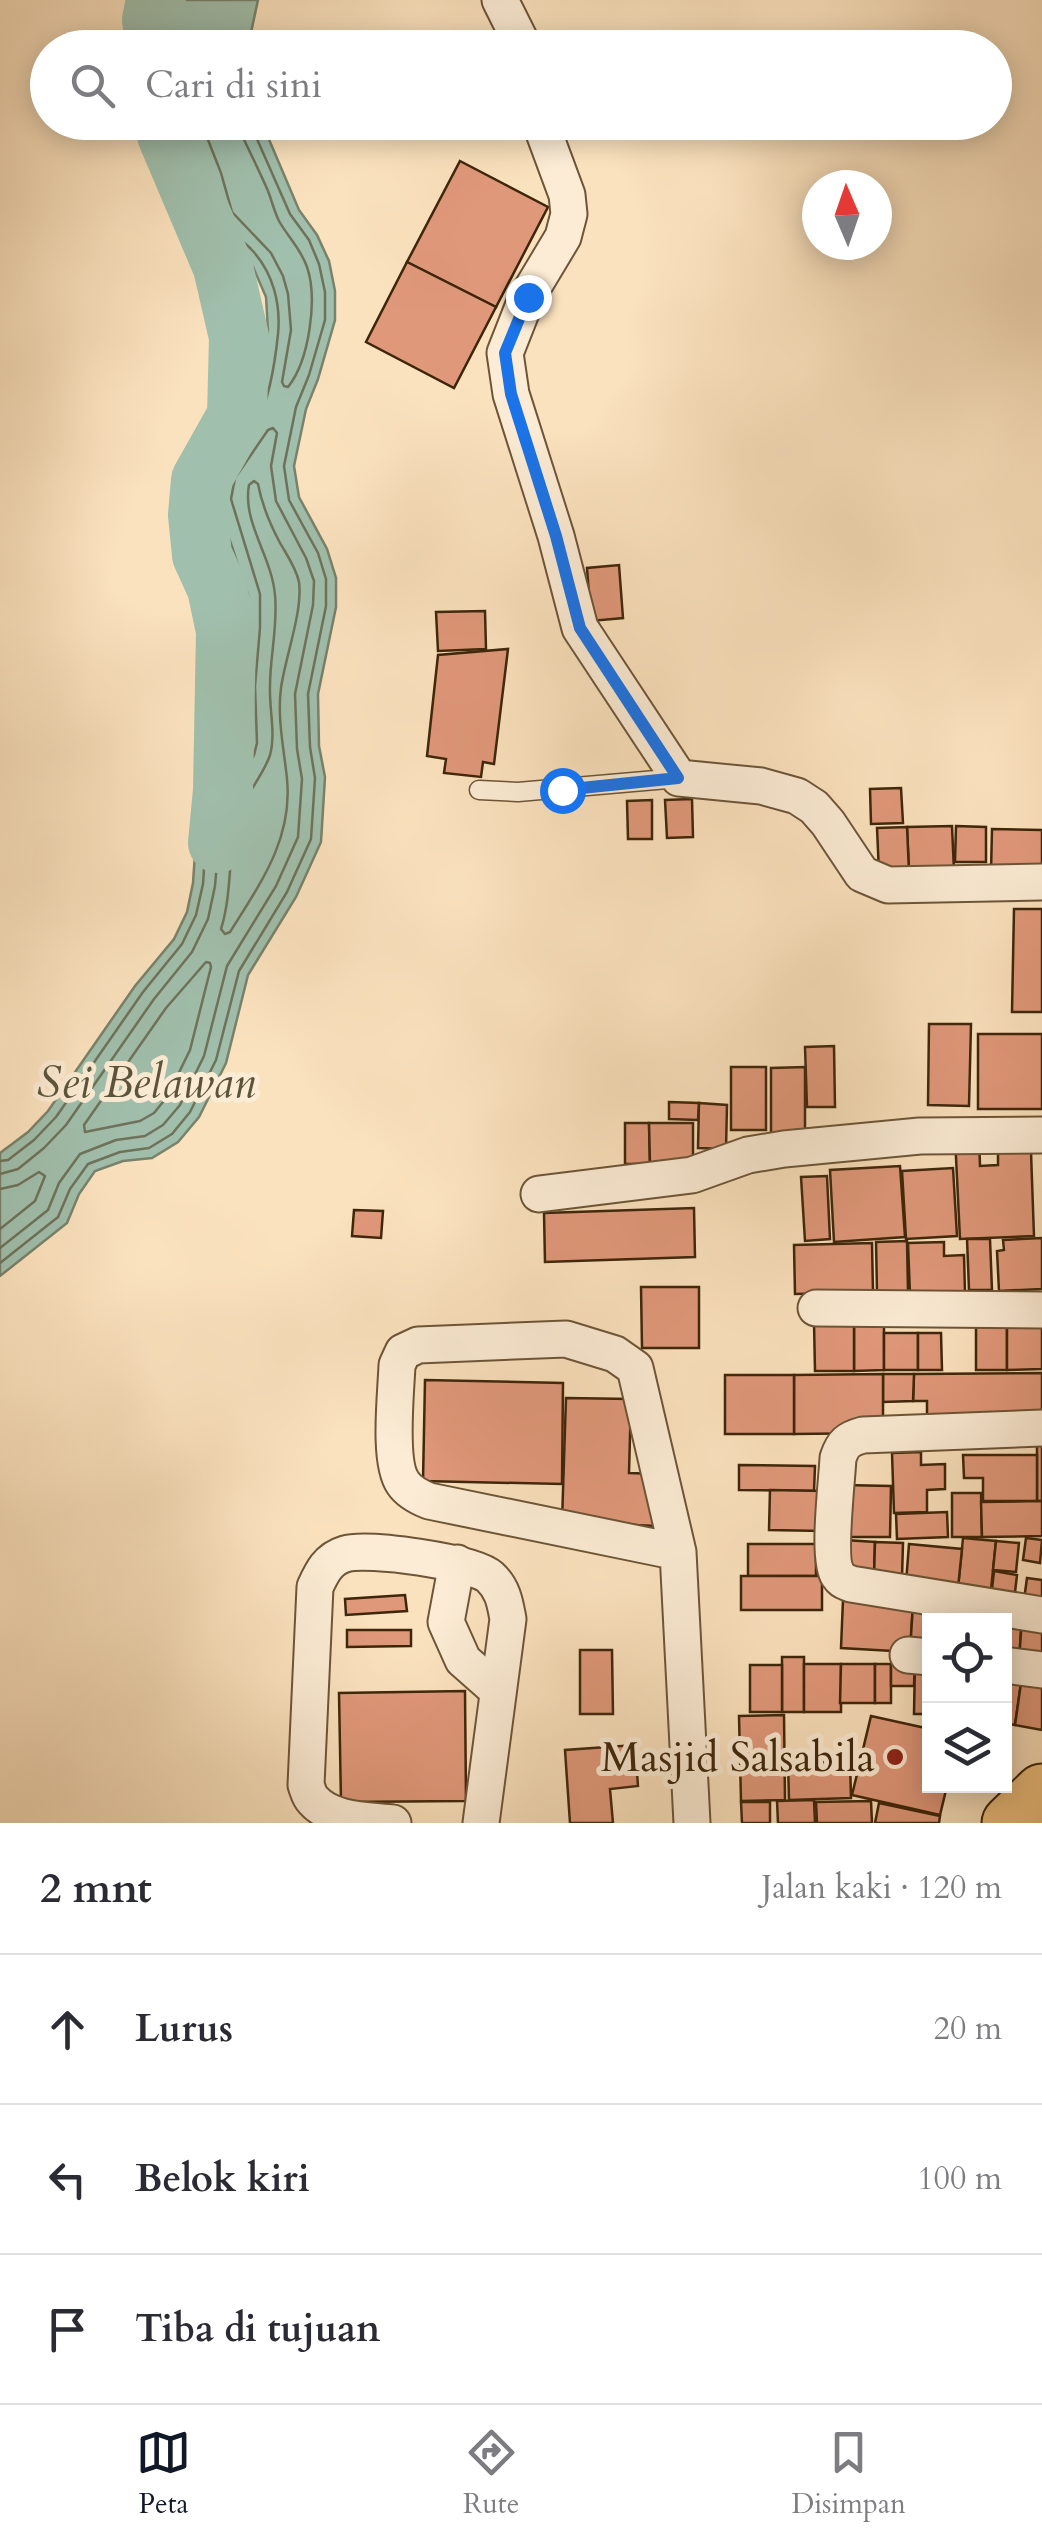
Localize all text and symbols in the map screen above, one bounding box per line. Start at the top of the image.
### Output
search box [30,30,1012,140]
icon: search [65,58,120,113]
text: Cari di sini [145,59,322,111]
north arrow [802,170,892,260]
route end [506,275,552,321]
route start [540,768,586,814]
water label: Sei Belawan [37,1052,255,1113]
map controls [922,1613,1012,1793]
button: locate [922,1613,1012,1703]
button: layers [922,1703,1012,1793]
place label: Masjid Salsabila [601,1729,875,1786]
marker: Masjid Salsabila [884,1746,906,1768]
text: 2 mnt [40,1860,152,1917]
text: Jalan kaki · 120 m [761,1866,1002,1910]
icon: ahead [40,2002,95,2057]
text: Lurus [135,2003,233,2055]
text: 20 m [934,2007,1002,2051]
icon: left [40,2152,95,2207]
text: Belok kiri [135,2153,310,2205]
text: 100 m [917,2157,1002,2201]
icon: arrive [40,2302,95,2357]
text: Tiba di tujuan [135,2303,380,2355]
tab: Peta [136,2425,191,2523]
tab: Rute [463,2425,519,2523]
tab: Disimpan [791,2425,906,2523]

